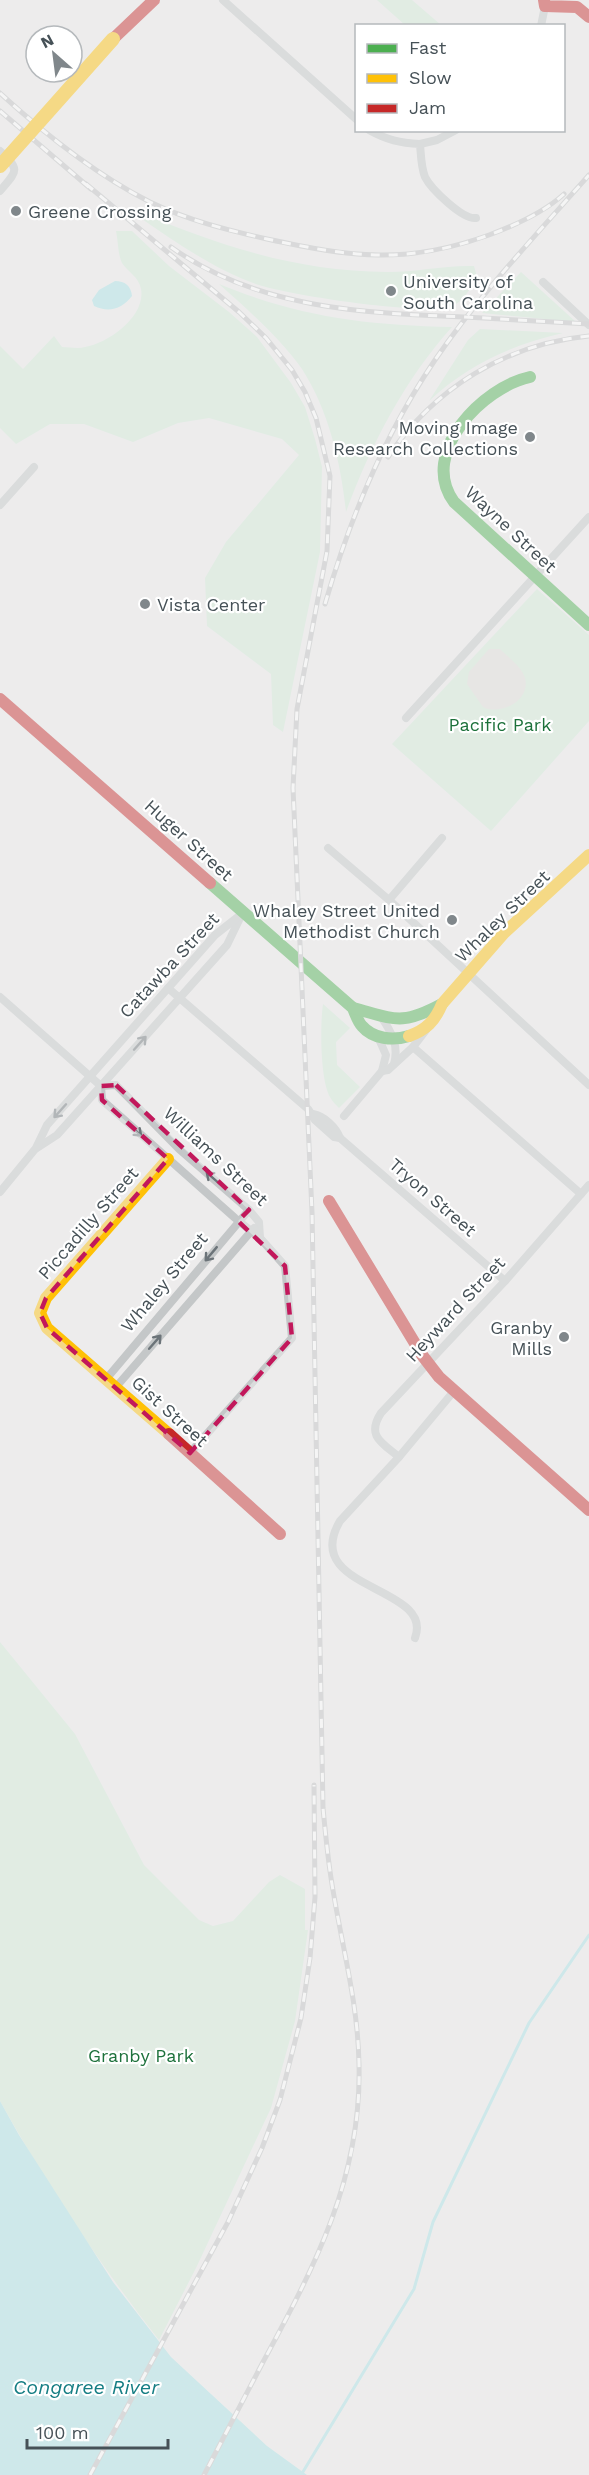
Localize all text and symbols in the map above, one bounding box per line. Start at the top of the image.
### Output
north arrow [24,24,84,84]
legend [355,24,565,132]
text: N [37,30,57,52]
text: Fast [409,37,447,58]
text: Slow [409,67,452,88]
text: Jam [409,97,446,118]
place label: Greene Crossing [28,201,172,222]
marker: Greene Crossing [9,204,23,218]
place label: University of South Carolina [403,271,533,313]
marker: University of South Carolina [384,284,398,298]
place label: Moving Image Research Collections [333,417,518,459]
marker: Moving Image Research Collections [523,430,537,444]
street label: Wayne Street [461,481,561,577]
place label: Vista Center [157,594,265,615]
marker: Vista Center [138,597,152,611]
park label: Pacific Park [449,714,551,735]
street label: Huger Street [141,795,238,885]
street label: Whaley Street [450,865,554,966]
place label: Whaley Street United Methodist Church [253,900,440,942]
street label: Catawba Street [115,908,223,1022]
marker: Whaley Street United Methodist Church [445,913,459,927]
one-way arrow [133,1035,147,1050]
street label: Williams Street [159,1102,273,1210]
one-way arrow [53,1103,67,1118]
one-way arrow [127,1123,142,1137]
street label: Tryon Street [385,1153,481,1241]
street label: Piccadilly Street [34,1162,143,1283]
one-way arrow [206,1171,221,1185]
street label: Whaley Street [116,1228,212,1336]
one-way arrow [204,1246,218,1261]
street label: Heyward Street [401,1252,509,1366]
place label: Granby Mills [490,1317,553,1359]
marker: Granby Mills [557,1330,571,1344]
one-way arrow [148,1335,162,1350]
street label: Gist Street [128,1371,213,1451]
park label: Granby Park [88,2045,194,2066]
water label: Congaree River [13,2375,160,2399]
scale bar [27,2412,168,2450]
text: 100 m [36,2422,89,2443]

